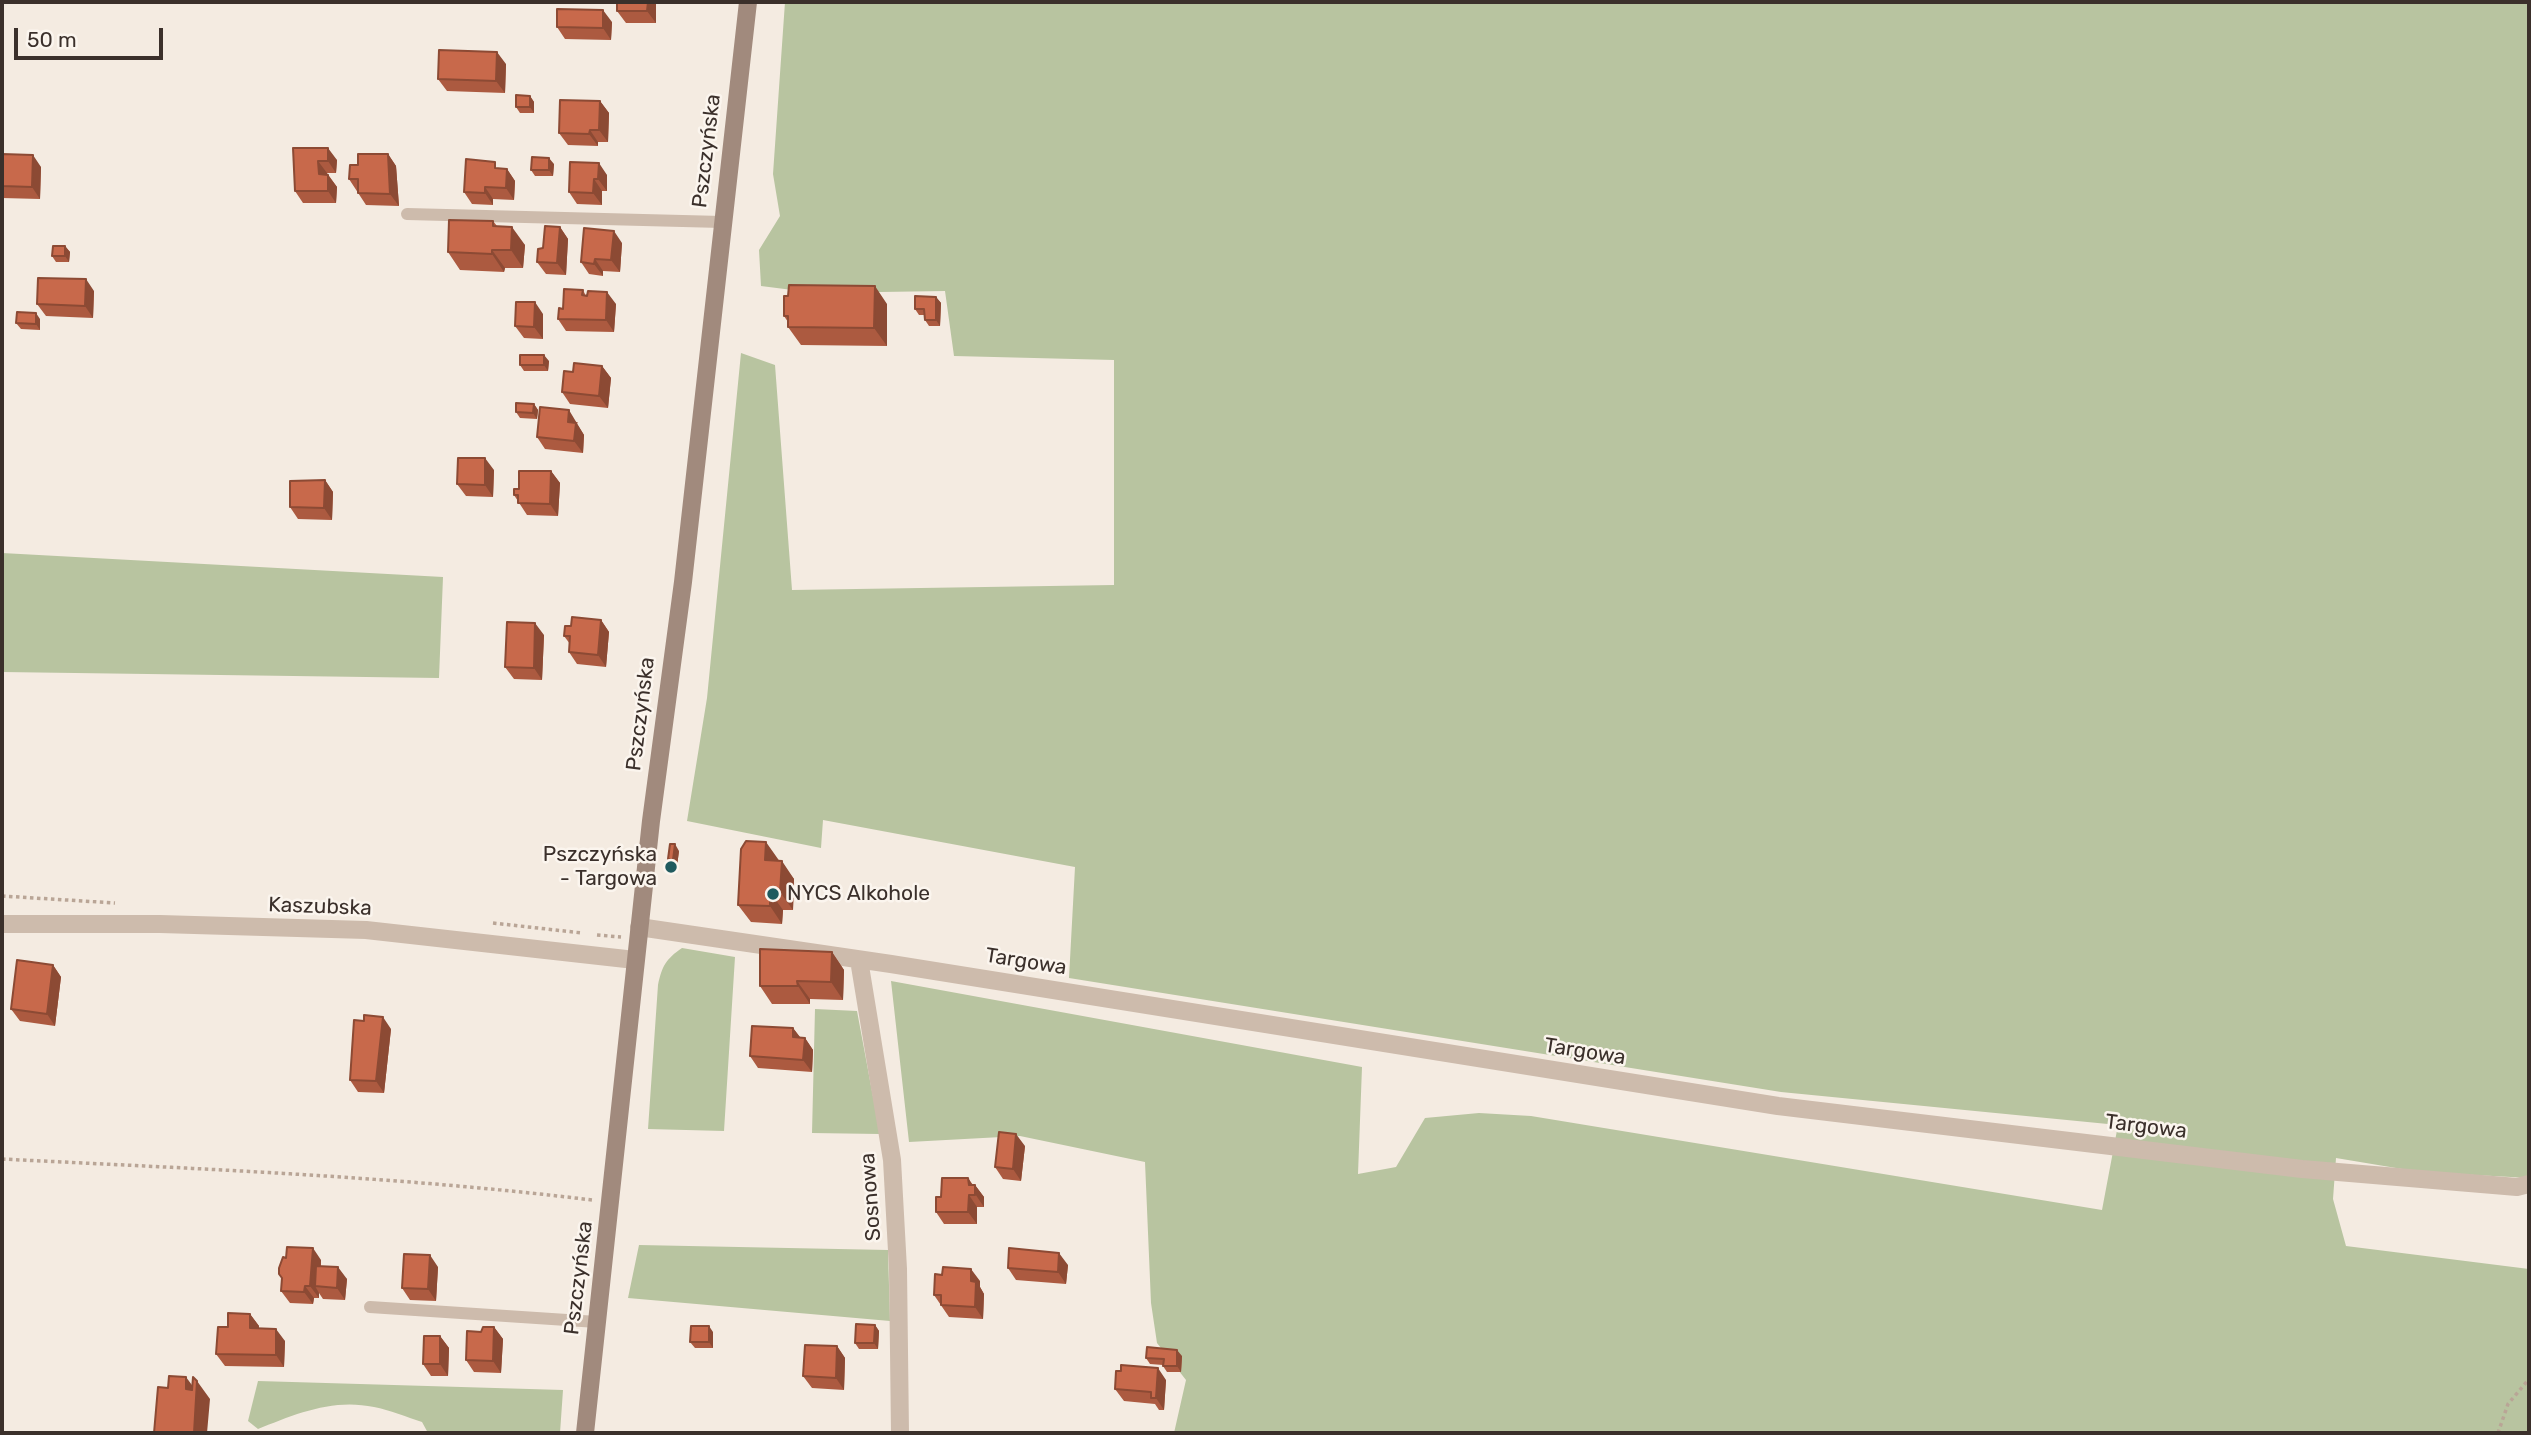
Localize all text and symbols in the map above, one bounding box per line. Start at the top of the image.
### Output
scale bar [18,14,166,58]
text: 50 m [27,27,77,52]
street label: Pszczyńska [688,93,726,209]
street label: Pszczyńska [622,656,660,772]
place label: Pszczyńska - Targowa [543,842,657,892]
marker: Pszczyńska - Targowa [663,859,679,875]
place label: NYCS Alkohole [787,881,930,907]
marker: NYCS Alkohole [765,886,781,902]
street label: Kaszubska [268,893,372,921]
street label: Targowa [984,943,1068,981]
street label: Targowa [1543,1033,1627,1071]
street label: Targowa [2104,1109,2188,1145]
street label: Sosnowa [855,1152,887,1242]
street label: Pszczyńska [560,1220,598,1336]

